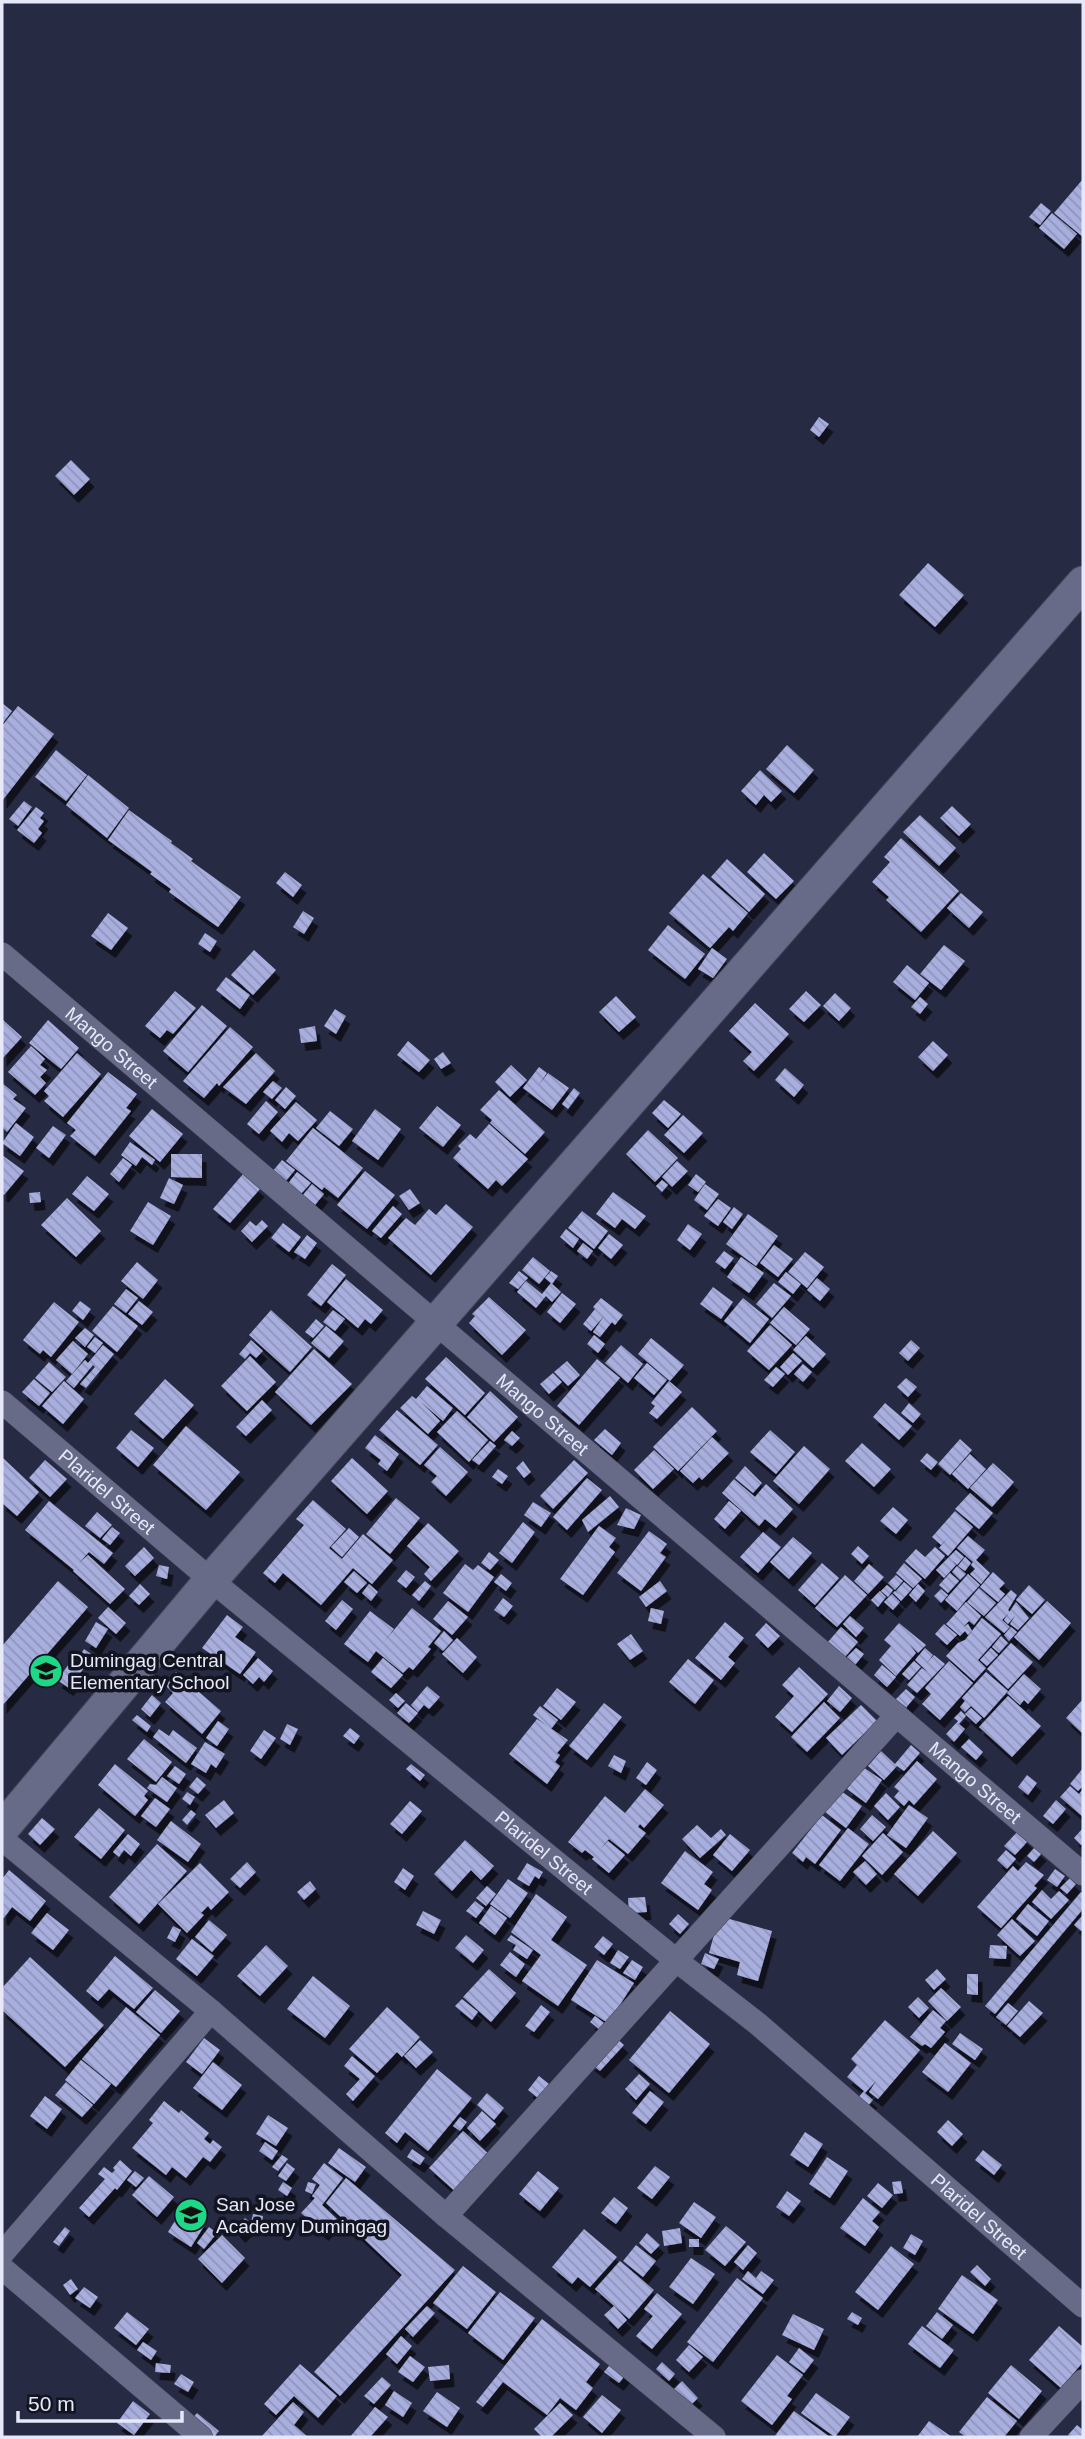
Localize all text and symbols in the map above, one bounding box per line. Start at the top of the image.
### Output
street label: Mango Street [61,1003,162,1093]
street label: Mango Street [492,1370,593,1460]
street label: Plaridel Street [54,1445,160,1539]
place label: Dumingag Central Elementary School [70,1650,229,1693]
school or university icon: Dumingag Central Elementary School [27,1652,65,1690]
street label: Mango Street [925,1738,1026,1828]
street label: Plaridel Street [491,1807,597,1899]
street label: Plaridel Street [927,2169,1031,2264]
place label: San Jose Academy Dumingag [216,2194,387,2237]
school or university icon: San Jose Academy Dumingag [172,2196,210,2234]
scale bar [18,2380,182,2424]
text: 50 m [28,2392,75,2415]

